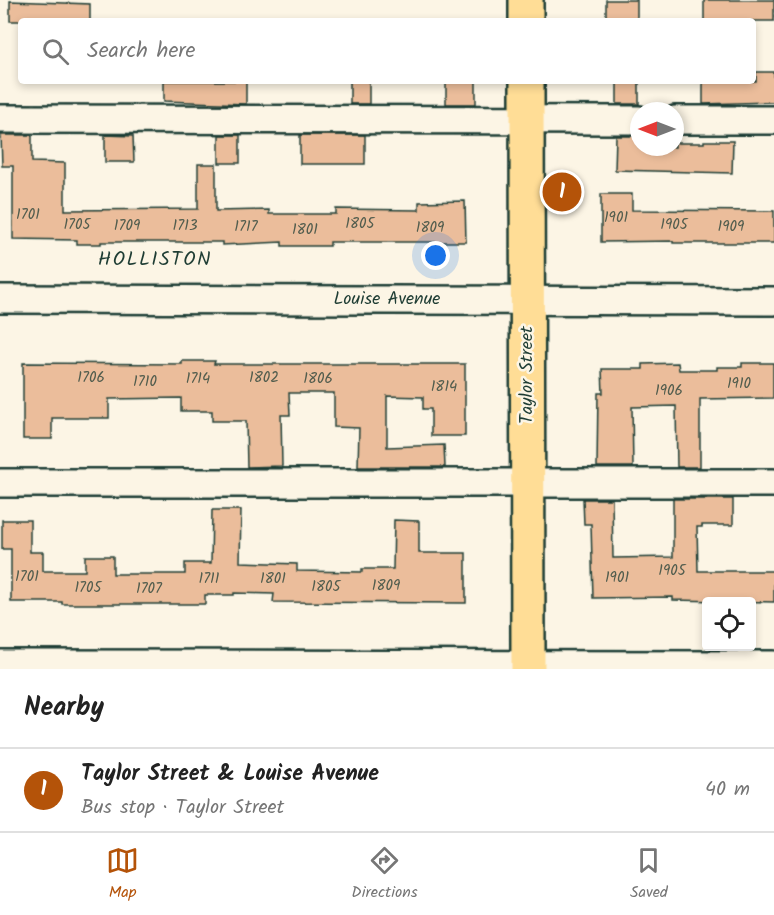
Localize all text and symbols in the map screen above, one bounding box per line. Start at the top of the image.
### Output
search box [18,18,756,84]
text: Search here [87,34,195,69]
icon: search [39,35,72,68]
north arrow [630,102,684,156]
pin: 1 [542,170,582,214]
house number: 1701 [16,203,40,227]
house number: 1901 [604,206,628,230]
house number: 1805 [345,212,376,236]
house number: 1705 [63,213,92,237]
house number: 1905 [660,213,689,237]
house number: 1709 [114,214,141,238]
house number: 1713 [173,214,198,238]
house number: 1717 [234,215,259,239]
house number: 1909 [718,215,745,239]
house number: 1809 [416,216,445,240]
house number: 1801 [292,218,318,242]
your location [421,241,450,270]
district label: HOLLISTON [98,244,212,276]
street label: Louise Avenue [334,285,440,314]
street label: Taylor Street [513,325,542,424]
house number: 1706 [77,366,105,390]
house number: 1802 [249,366,279,390]
house number: 1714 [186,367,210,391]
house number: 1806 [303,367,333,391]
house number: 1710 [133,370,157,394]
house number: 1910 [727,372,752,396]
house number: 1814 [431,375,457,399]
house number: 1906 [655,379,683,403]
house number: 1905 [658,559,687,583]
house number: 1701 [15,565,39,589]
house number: 1901 [605,566,629,590]
house number: 1711 [198,567,220,591]
house number: 1801 [260,567,286,591]
house number: 1809 [372,574,401,598]
house number: 1805 [311,575,342,599]
house number: 1705 [74,576,103,600]
house number: 1707 [136,577,163,601]
map controls [702,597,756,651]
button: locate [702,597,756,651]
text: Nearby [24,687,104,729]
text: Taylor Street & Louise Avenue [81,757,379,792]
text: 1 [40,774,47,806]
text: 40 m [705,774,750,806]
text: Bus stop · Taylor Street [81,792,284,824]
tab: Map [106,844,139,905]
tab: Directions [351,844,418,905]
tab: Saved [630,844,668,905]

